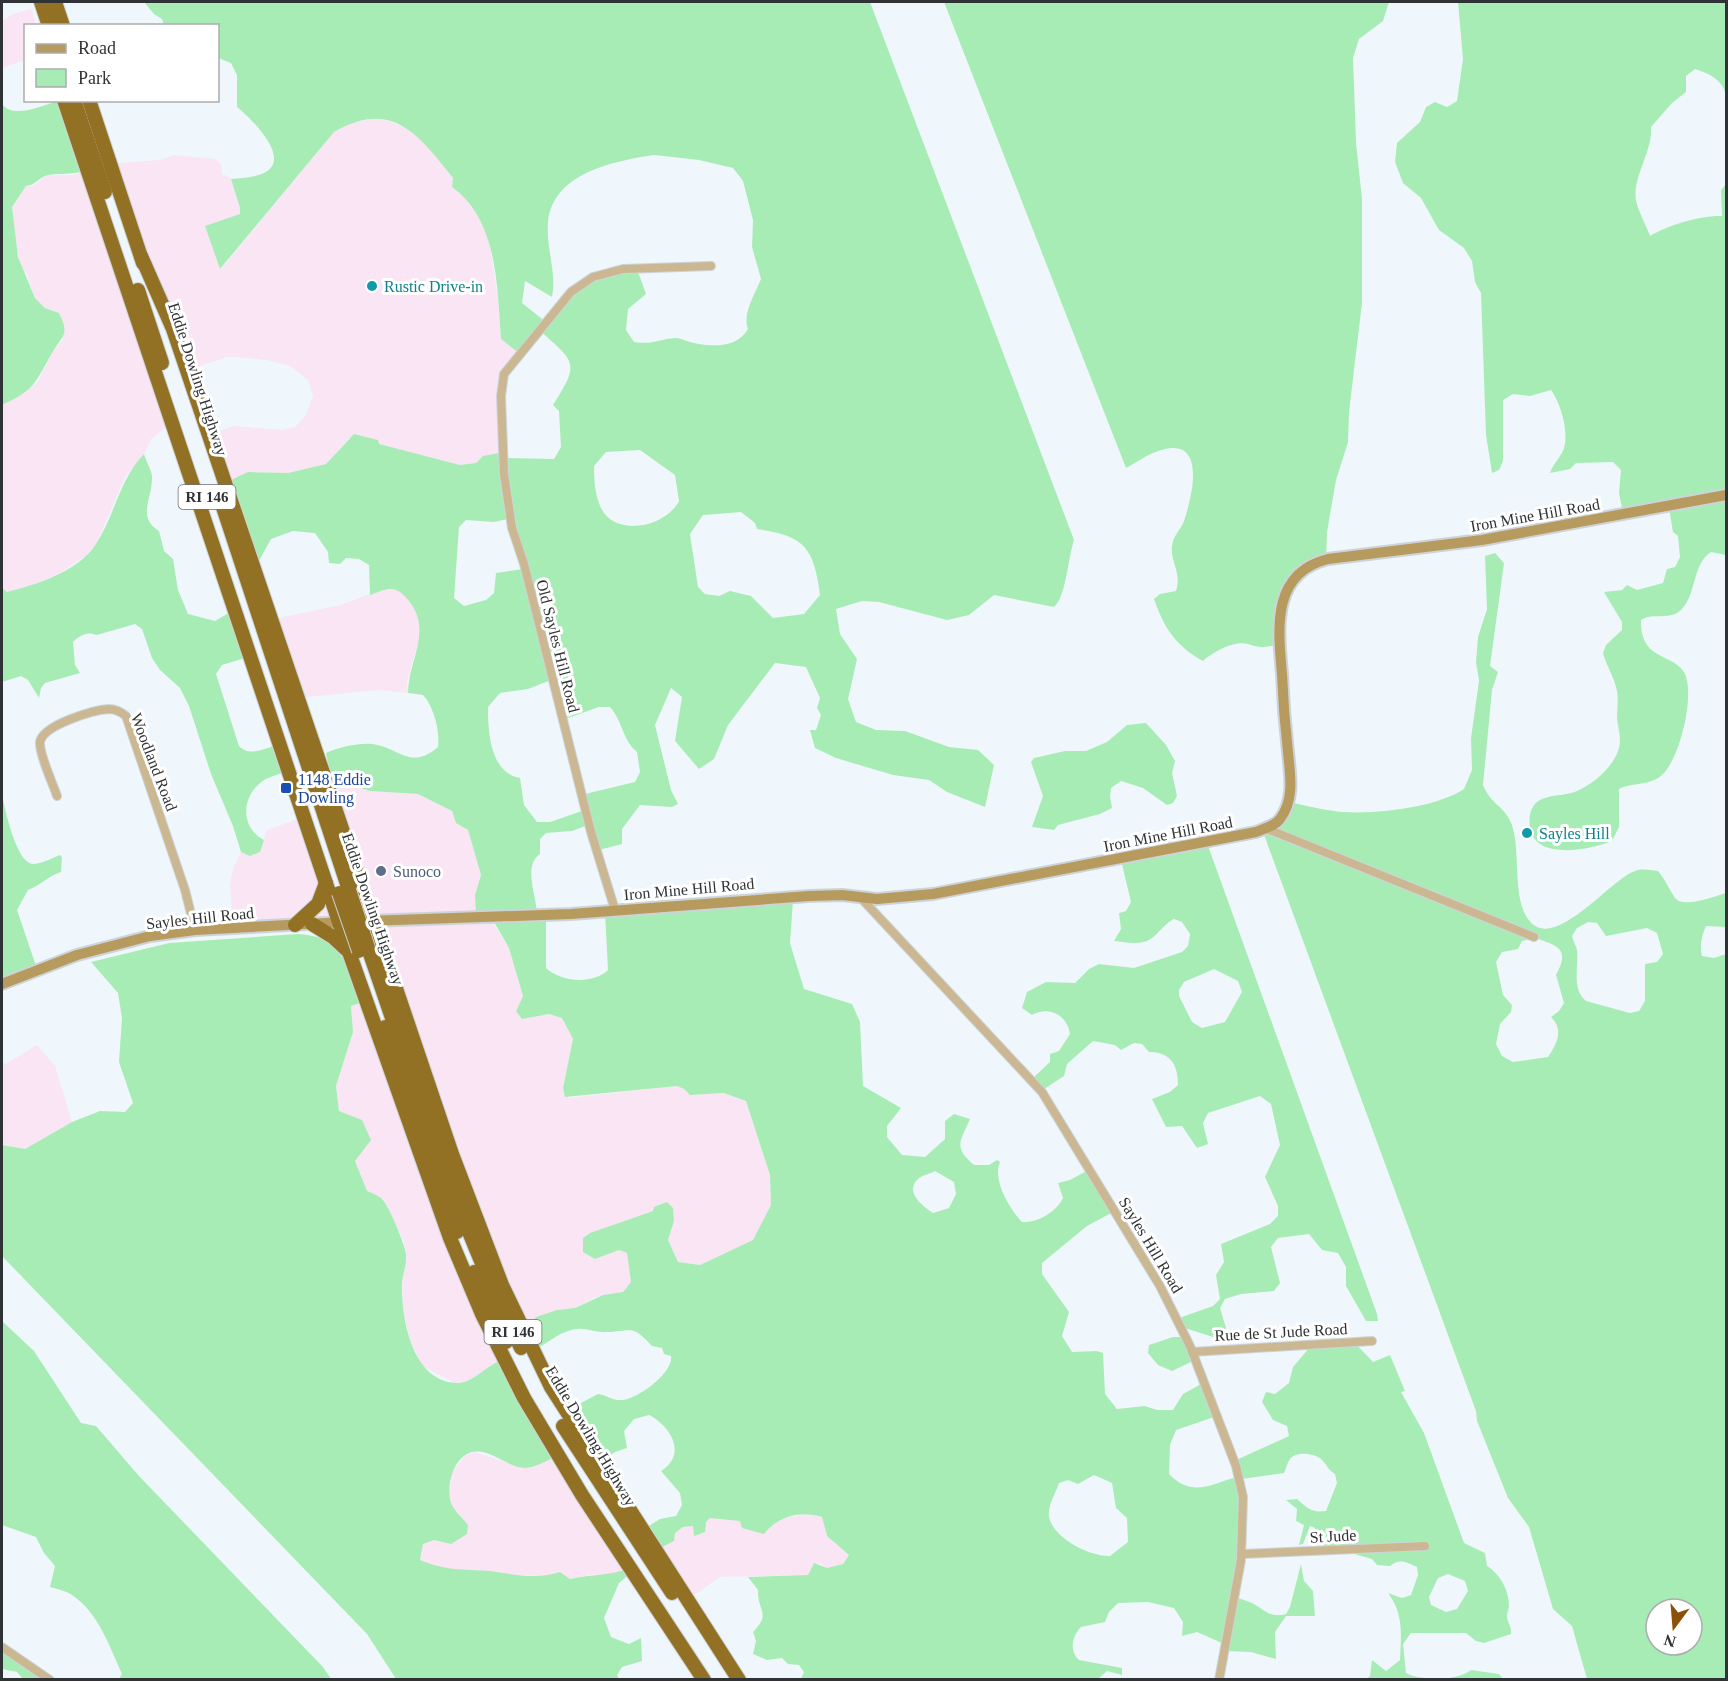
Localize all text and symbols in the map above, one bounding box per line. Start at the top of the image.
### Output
legend [24,24,219,102]
text: Road [78,38,116,58]
text: Park [78,68,111,88]
place label: Rustic Drive-in [384,278,483,295]
marker: Rustic Drive-in [365,279,379,293]
street label: Eddie Dowling Highway [164,300,231,458]
road number: RI 146 [178,485,236,509]
street label: Iron Mine Hill Road [1469,495,1601,535]
street label: Old Sayles Hill Road [532,578,583,714]
street label: Woodland Road [128,711,180,813]
place label: 1148 Eddie Dowling [298,771,371,807]
marker: 1148 Eddie Dowling [279,781,293,795]
street label: Iron Mine Hill Road [1102,813,1234,855]
place label: Sayles Hill [1539,825,1610,843]
marker: Sayles Hill [1520,826,1534,840]
street label: Eddie Dowling Highway [338,831,407,988]
place label: Sunoco [393,863,441,880]
marker: Sunoco [374,864,388,878]
street label: Iron Mine Hill Road [623,875,755,903]
street label: Sayles Hill Road [145,904,255,933]
street label: Sayles Hill Road [1115,1194,1186,1296]
road number: RI 146 [484,1320,542,1344]
street label: Rue de St Jude Road [1214,1320,1348,1344]
street label: Eddie Dowling Highway [542,1363,639,1509]
street label: St Jude [1309,1526,1357,1546]
north arrow [1644,1597,1704,1657]
text: N [1662,1631,1678,1651]

